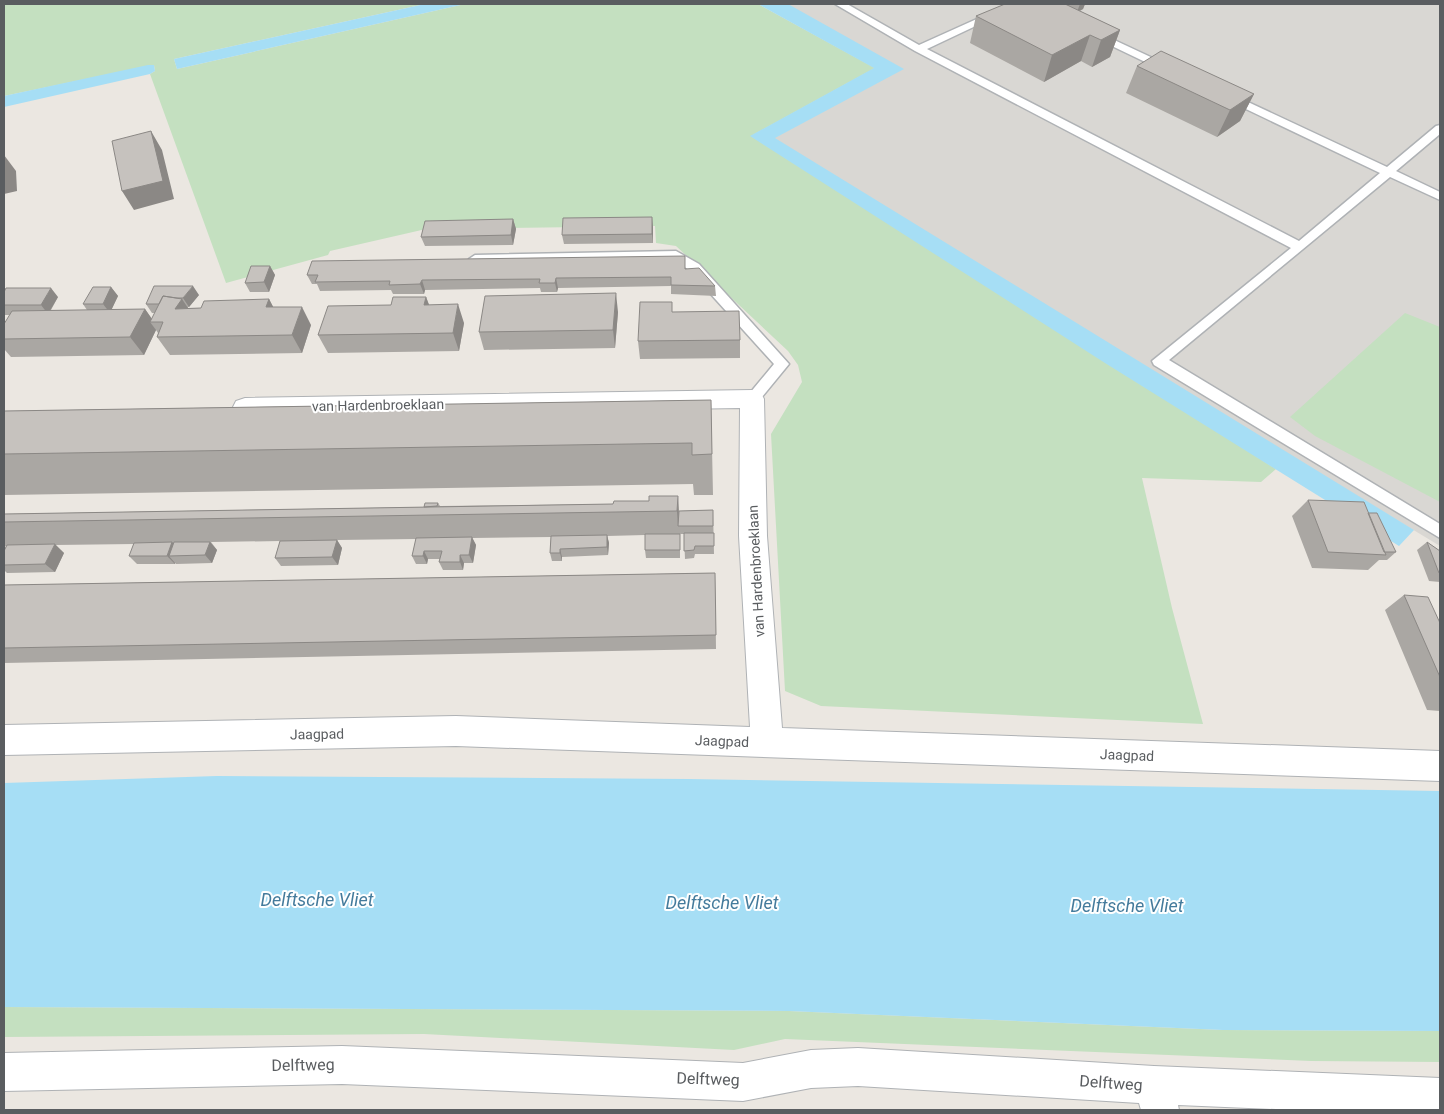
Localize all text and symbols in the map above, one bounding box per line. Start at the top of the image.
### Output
street label: van Hardenbroeklaan [312,396,444,414]
street label: van Hardenbroeklaan [745,505,767,637]
street label: Jaagpad [290,726,344,742]
street label: Jaagpad [695,732,749,750]
street label: Jaagpad [1100,746,1154,764]
water label: Delftsche Vliet [261,889,374,910]
water label: Delftsche Vliet [666,892,779,913]
water label: Delftsche Vliet [1071,895,1184,916]
street label: Delftweg [271,1055,335,1075]
street label: Delftweg [676,1068,740,1090]
street label: Delftweg [1079,1071,1143,1095]

